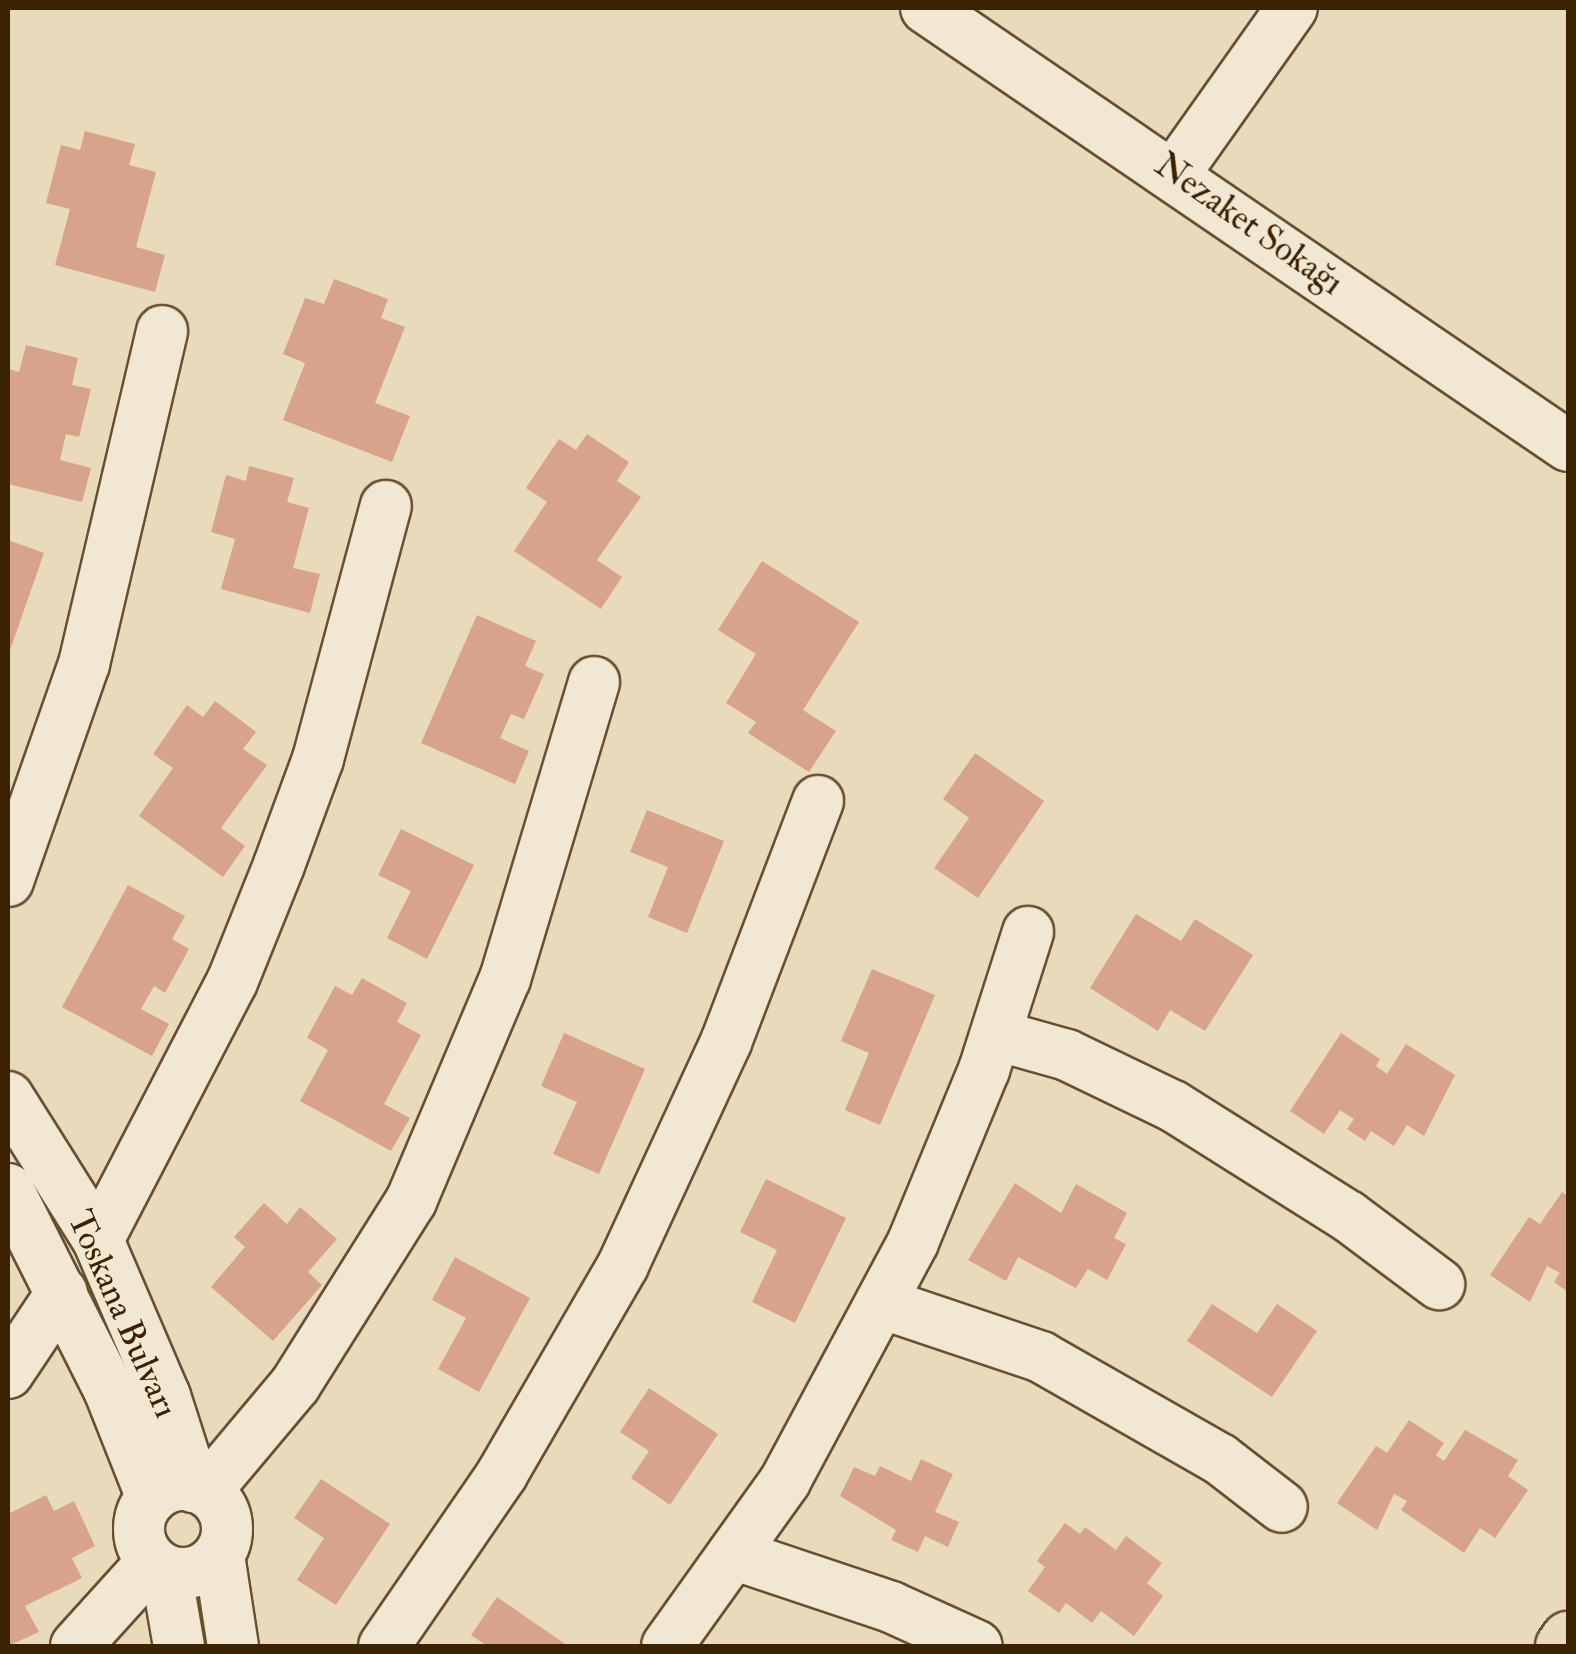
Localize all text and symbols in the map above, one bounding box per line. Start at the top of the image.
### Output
street label: Nezaket Sokağı [1147,144,1351,304]
street label: Toskana Bulvarı [59,1204,187,1424]

